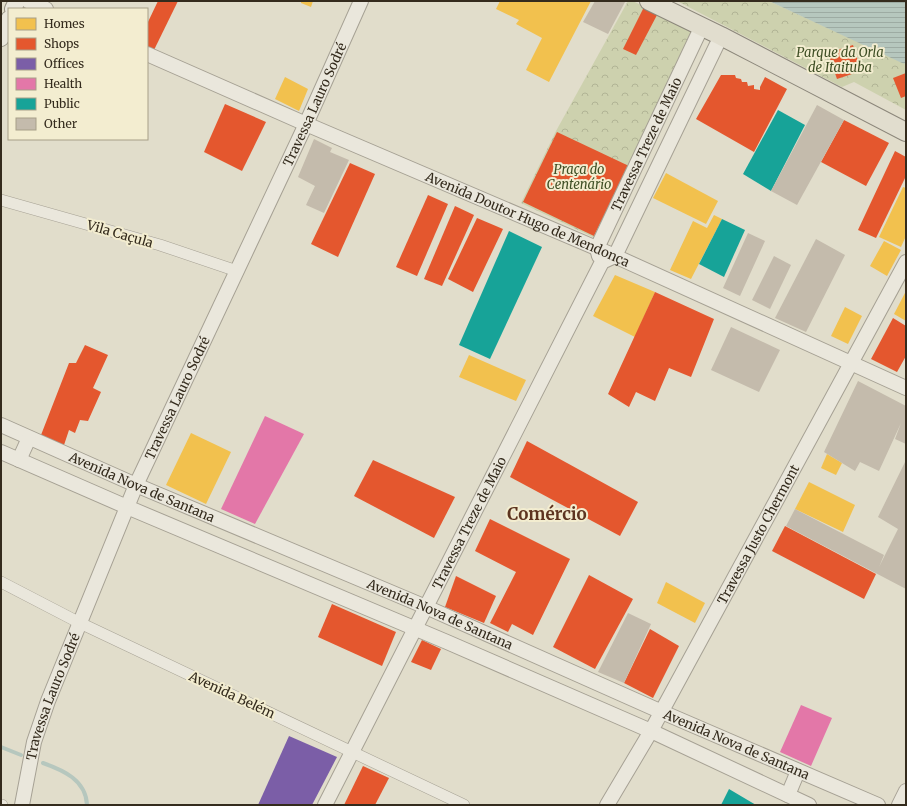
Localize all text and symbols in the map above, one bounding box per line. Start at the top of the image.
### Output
legend [8,8,148,140]
text: Homes [44,16,85,31]
text: Shops [44,36,79,51]
street label: Travessa Lauro Sodré [279,40,350,169]
park label: Parque da Orla de Itaituba [796,44,884,76]
text: Offices [44,56,84,71]
street label: Travessa Treze de Maio [607,74,685,214]
text: Health [44,76,82,91]
text: Public [44,96,80,111]
text: Other [44,116,78,131]
park label: Praça do Centenário [547,161,611,193]
street label: Avenida Doutor Hugo de Mendonça [422,167,633,270]
street label: Vila Caçula [84,216,155,252]
street label: Travessa Lauro Sodré [141,333,213,462]
street label: Avenida Nova de Santana [66,447,217,526]
street label: Travessa Treze de Maio [428,453,510,592]
street label: Travessa Justo Chermont [713,461,803,607]
district label: Comércio [507,503,587,525]
street label: Avenida Nova de Santana [364,574,516,653]
street label: Travessa Lauro Sodré [22,630,83,762]
street label: Avenida Belém [186,667,278,722]
street label: Avenida Nova de Santana [660,705,812,783]

